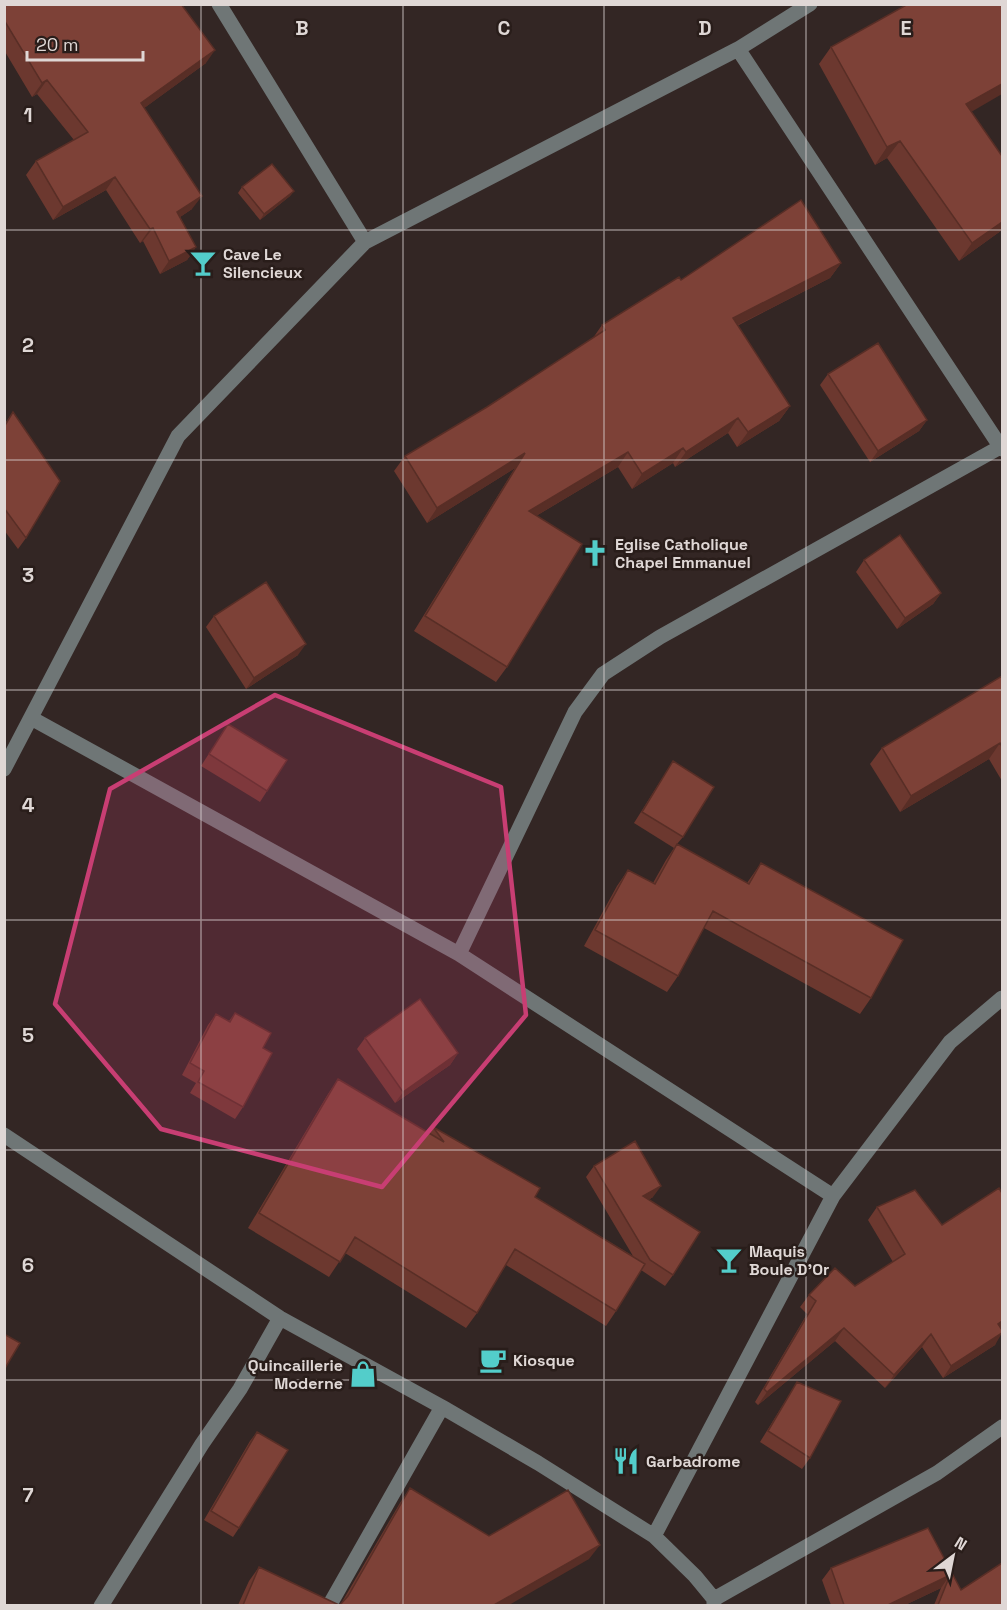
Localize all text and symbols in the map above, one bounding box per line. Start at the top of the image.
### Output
text: B [295,15,309,41]
text: C [498,15,511,41]
text: D [698,15,712,41]
text: E [900,15,912,41]
scale bar [27,24,142,62]
text: 20 m [36,33,79,56]
text: 1 [23,102,33,128]
place label: Cave Le Silencieux [223,244,303,283]
bar icon: Cave Le Silencieux [188,248,218,278]
text: 2 [22,332,34,358]
place label: Eglise Catholique Chapel Emmanuel [615,534,751,573]
church icon: Eglise Catholique Chapel Emmanuel [580,538,610,568]
text: 3 [22,562,34,588]
text: 4 [22,792,35,818]
text: 5 [22,1022,34,1048]
place label: Maquis Boule D'Or [749,1241,829,1280]
bar icon: Maquis Boule D'Or [714,1245,744,1275]
text: 6 [22,1252,34,1278]
cafe icon: Kiosque [478,1345,508,1375]
place label: Kiosque [513,1350,575,1371]
place label: Quincaillerie Moderne [248,1355,343,1394]
shop icon: Quincaillerie Moderne [348,1359,378,1389]
restaurant icon: Garbadrome [611,1446,641,1476]
place label: Garbadrome [646,1451,740,1472]
text: 7 [22,1482,34,1508]
north arrow [923,1526,983,1586]
text: N [951,1532,971,1555]

